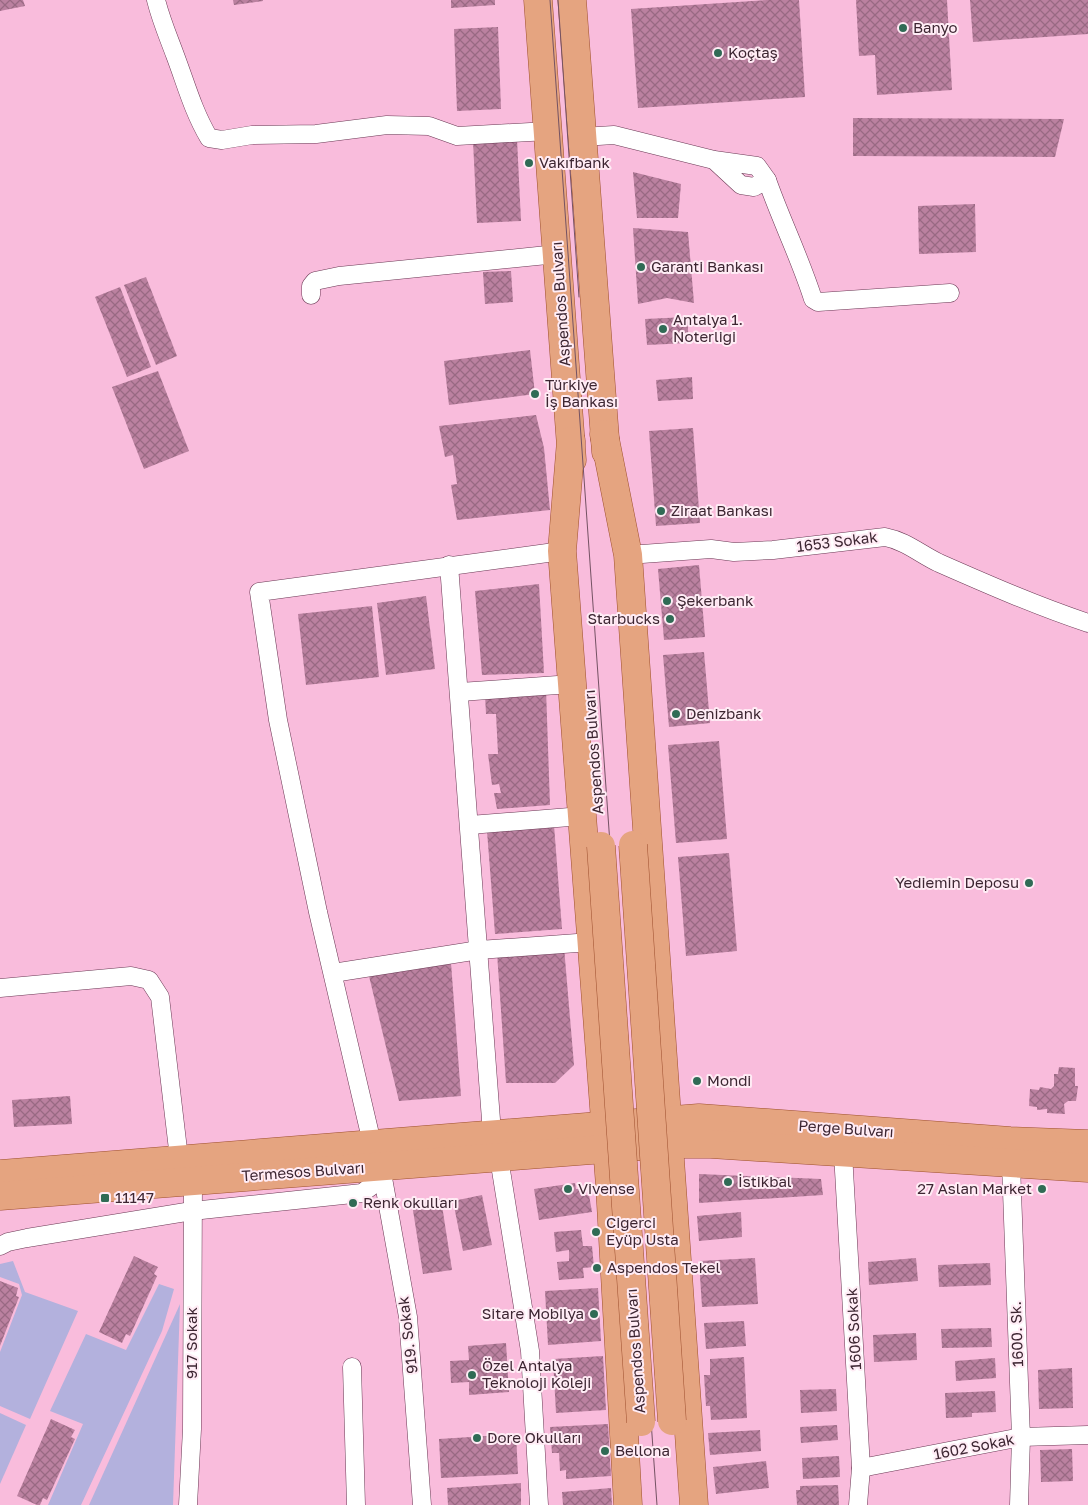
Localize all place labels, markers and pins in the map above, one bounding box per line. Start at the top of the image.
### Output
place label: Banyo [913,18,958,36]
marker: Banyo [897,22,909,34]
place label: Koçtaş [728,43,778,61]
marker: Koçtaş [712,47,724,59]
place label: Vakıfbank [539,153,611,171]
marker: Vakıfbank [523,157,535,169]
place label: Garanti Bankası [651,257,764,275]
marker: Garanti Bankası [635,261,647,273]
place label: Antalya 1. Noterliği [673,310,743,345]
marker: Antalya 1. Noterliği [657,323,669,335]
place label: Türkiye İş Bankası [545,375,618,410]
marker: Türkiye İş Bankası [529,388,541,400]
place label: Ziraat Bankası [671,501,773,519]
marker: Ziraat Bankası [655,505,667,517]
place label: Şekerbank [677,591,754,609]
marker: Şekerbank [661,595,673,607]
place label: Starbucks [587,609,660,627]
marker: Starbucks [664,613,676,625]
place label: Denizbank [686,704,762,722]
marker: Denizbank [670,708,682,720]
place label: Yediemin Deposu [895,873,1019,891]
marker: Yediemin Deposu [1023,877,1035,889]
place label: Mondi [707,1071,751,1089]
marker: Mondi [691,1075,703,1087]
place label: İstikbal [738,1172,792,1190]
marker: İstikbal [722,1176,734,1188]
place label: Vivense [578,1179,635,1197]
place label: 27 Aslan Market [917,1179,1032,1197]
marker: Vivense [562,1183,574,1195]
marker: 27 Aslan Market [1036,1183,1048,1195]
place label: 11147 [115,1188,154,1206]
marker: 11147 [99,1192,111,1204]
place label: Renk okulları [363,1193,458,1211]
marker: Renk okulları [347,1197,359,1209]
place label: Ciğerci Eyüp Usta [606,1213,679,1248]
marker: Ciğerci Eyüp Usta [590,1226,602,1238]
place label: Aspendos Tekel [607,1258,721,1276]
marker: Aspendos Tekel [591,1262,603,1274]
place label: Sitare Mobilya [482,1304,584,1322]
marker: Sitare Mobilya [588,1308,600,1320]
place label: Özel Antalya Teknoloji Koleji [482,1356,591,1391]
marker: Özel Antalya Teknoloji Koleji [466,1369,478,1381]
place label: Dore Okulları [487,1428,581,1446]
marker: Dore Okulları [471,1432,483,1444]
place label: Bellona [615,1441,670,1459]
marker: Bellona [599,1445,611,1457]

